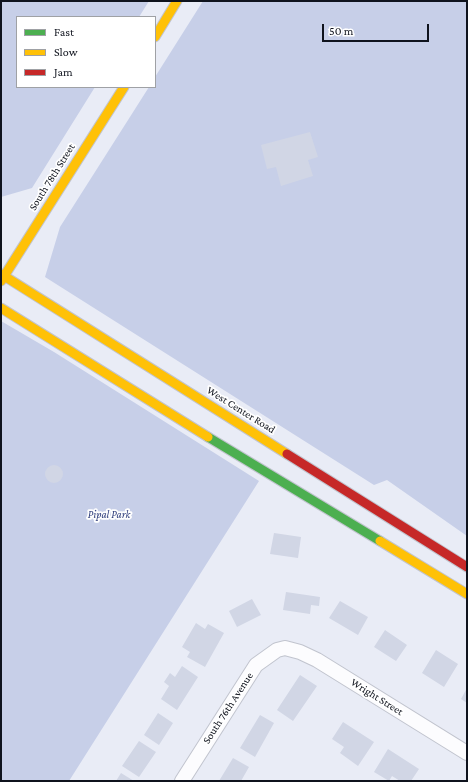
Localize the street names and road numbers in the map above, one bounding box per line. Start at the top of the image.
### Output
street label: South 78th Street [26,141,78,213]
street label: West Center Road [204,384,278,436]
street label: South 76th Avenue [200,670,256,746]
street label: Wright Street [348,676,406,718]

